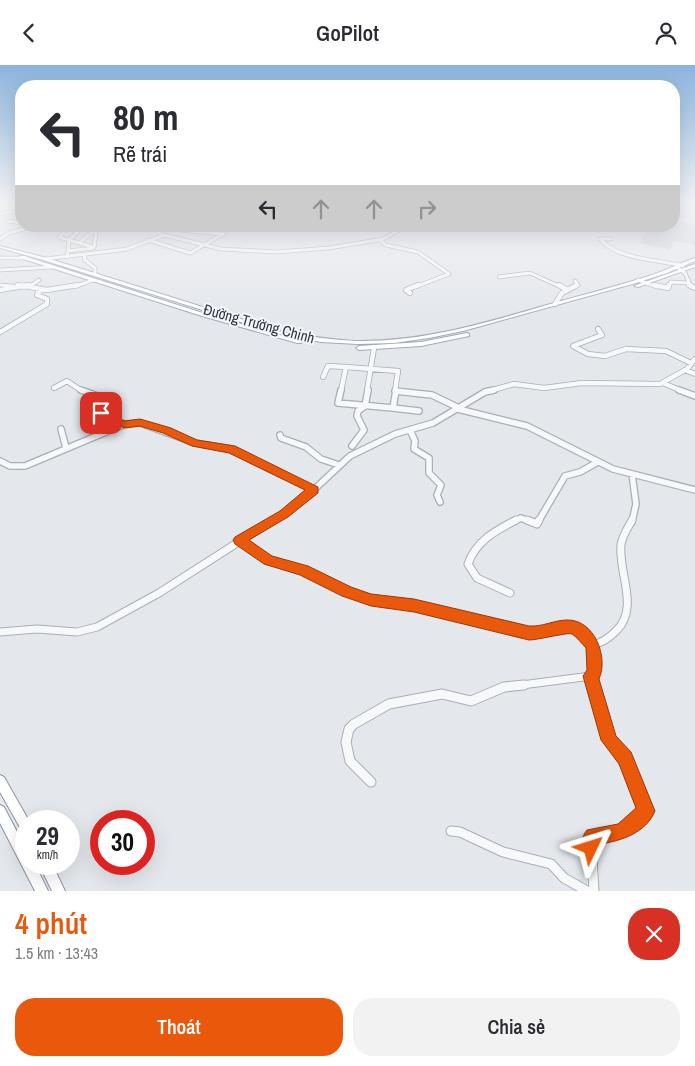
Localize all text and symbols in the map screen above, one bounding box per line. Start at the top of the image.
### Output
text: GoPilot [316,18,379,48]
icon: back [15,19,43,47]
icon: person [652,19,680,47]
text: 80 m [113,94,178,141]
icon: left [30,100,95,165]
text: Rẽ trái [113,139,167,169]
icon: left [254,195,282,223]
icon: ahead [307,195,335,223]
icon: ahead [360,195,388,223]
icon: right [413,195,441,223]
street label: Đường Trường Chinh [201,299,317,348]
pin [80,392,122,434]
icon: arrive [87,399,115,427]
speed limit sign: 30 [90,810,155,875]
text: 29 [36,819,59,853]
position arrow [564,821,616,873]
text: km/h [37,847,58,863]
text: 4 phút [15,903,87,943]
button: close [628,908,680,960]
text: 1.5 km · 13:43 [15,942,98,964]
button: Thoát [15,998,343,1056]
button: Chia sẻ [353,998,680,1056]

